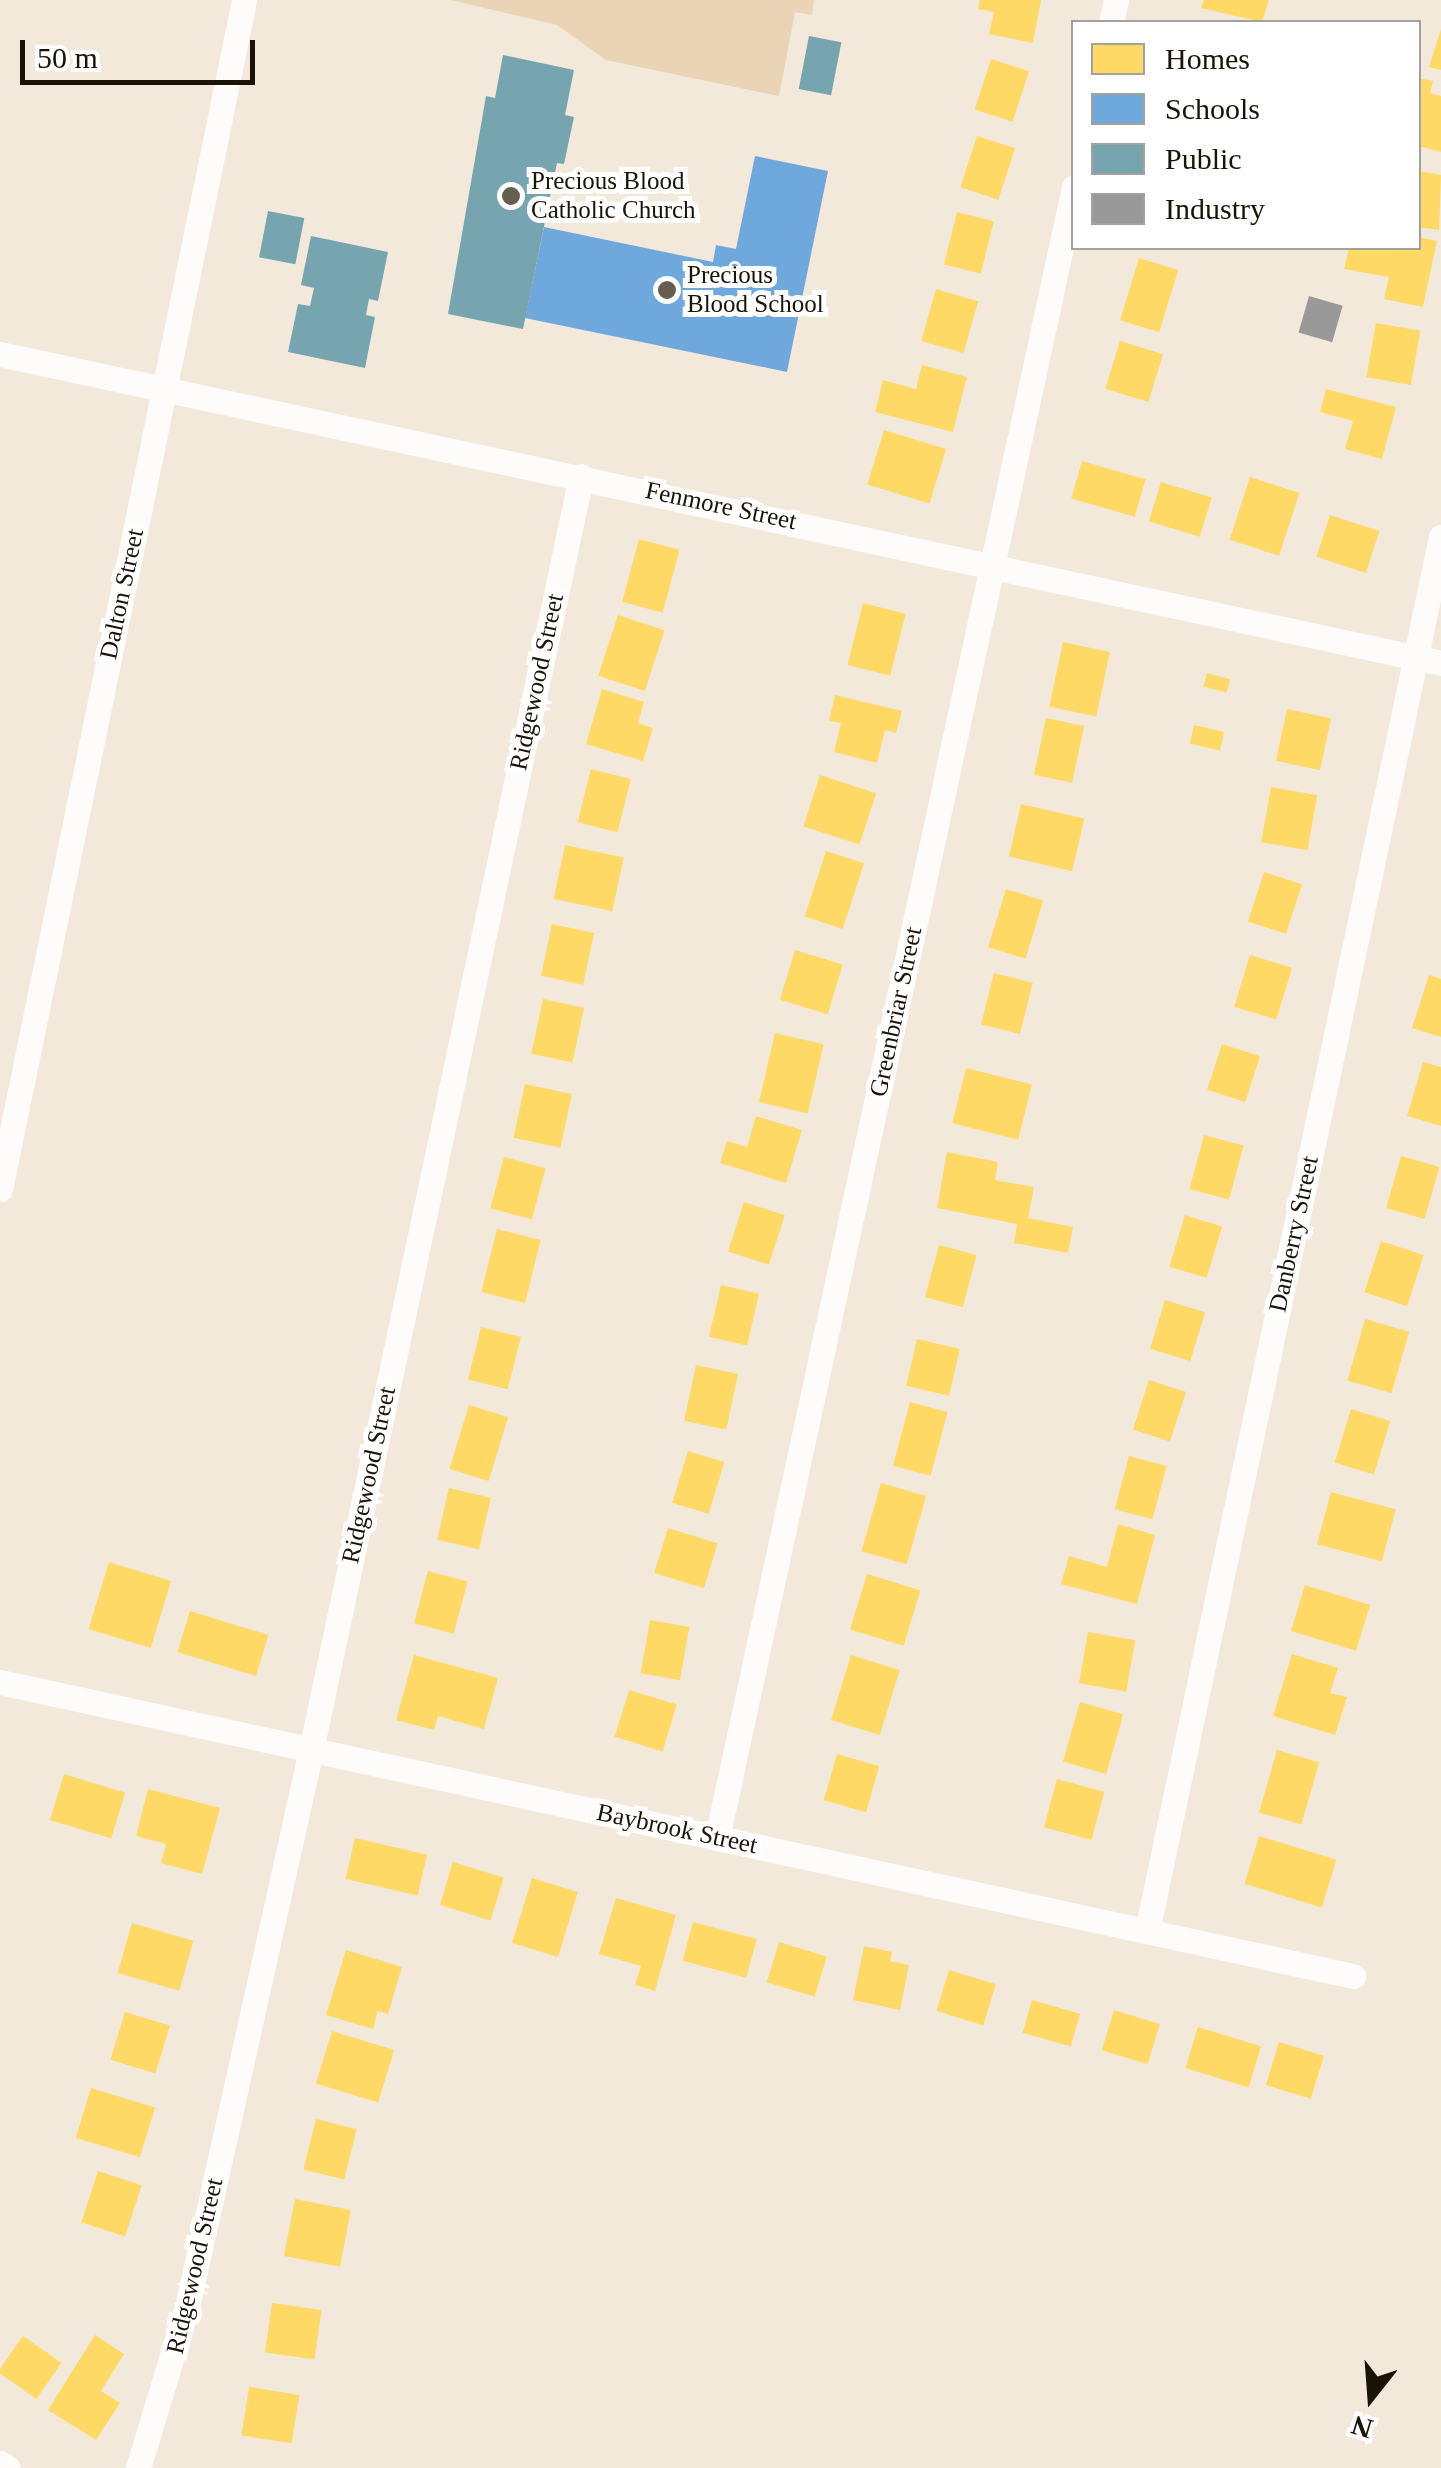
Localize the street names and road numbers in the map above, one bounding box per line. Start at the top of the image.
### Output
street label: Fenmore Street [643,475,799,537]
street label: Dalton Street [94,526,150,662]
street label: Ridgewood Street [504,591,570,773]
street label: Greenbriar Street [863,924,929,1100]
street label: Danberry Street [1263,1153,1325,1315]
street label: Ridgewood Street [336,1384,402,1566]
street label: Baybrook Street [594,1797,760,1861]
street label: Ridgewood Street [160,2175,230,2357]

